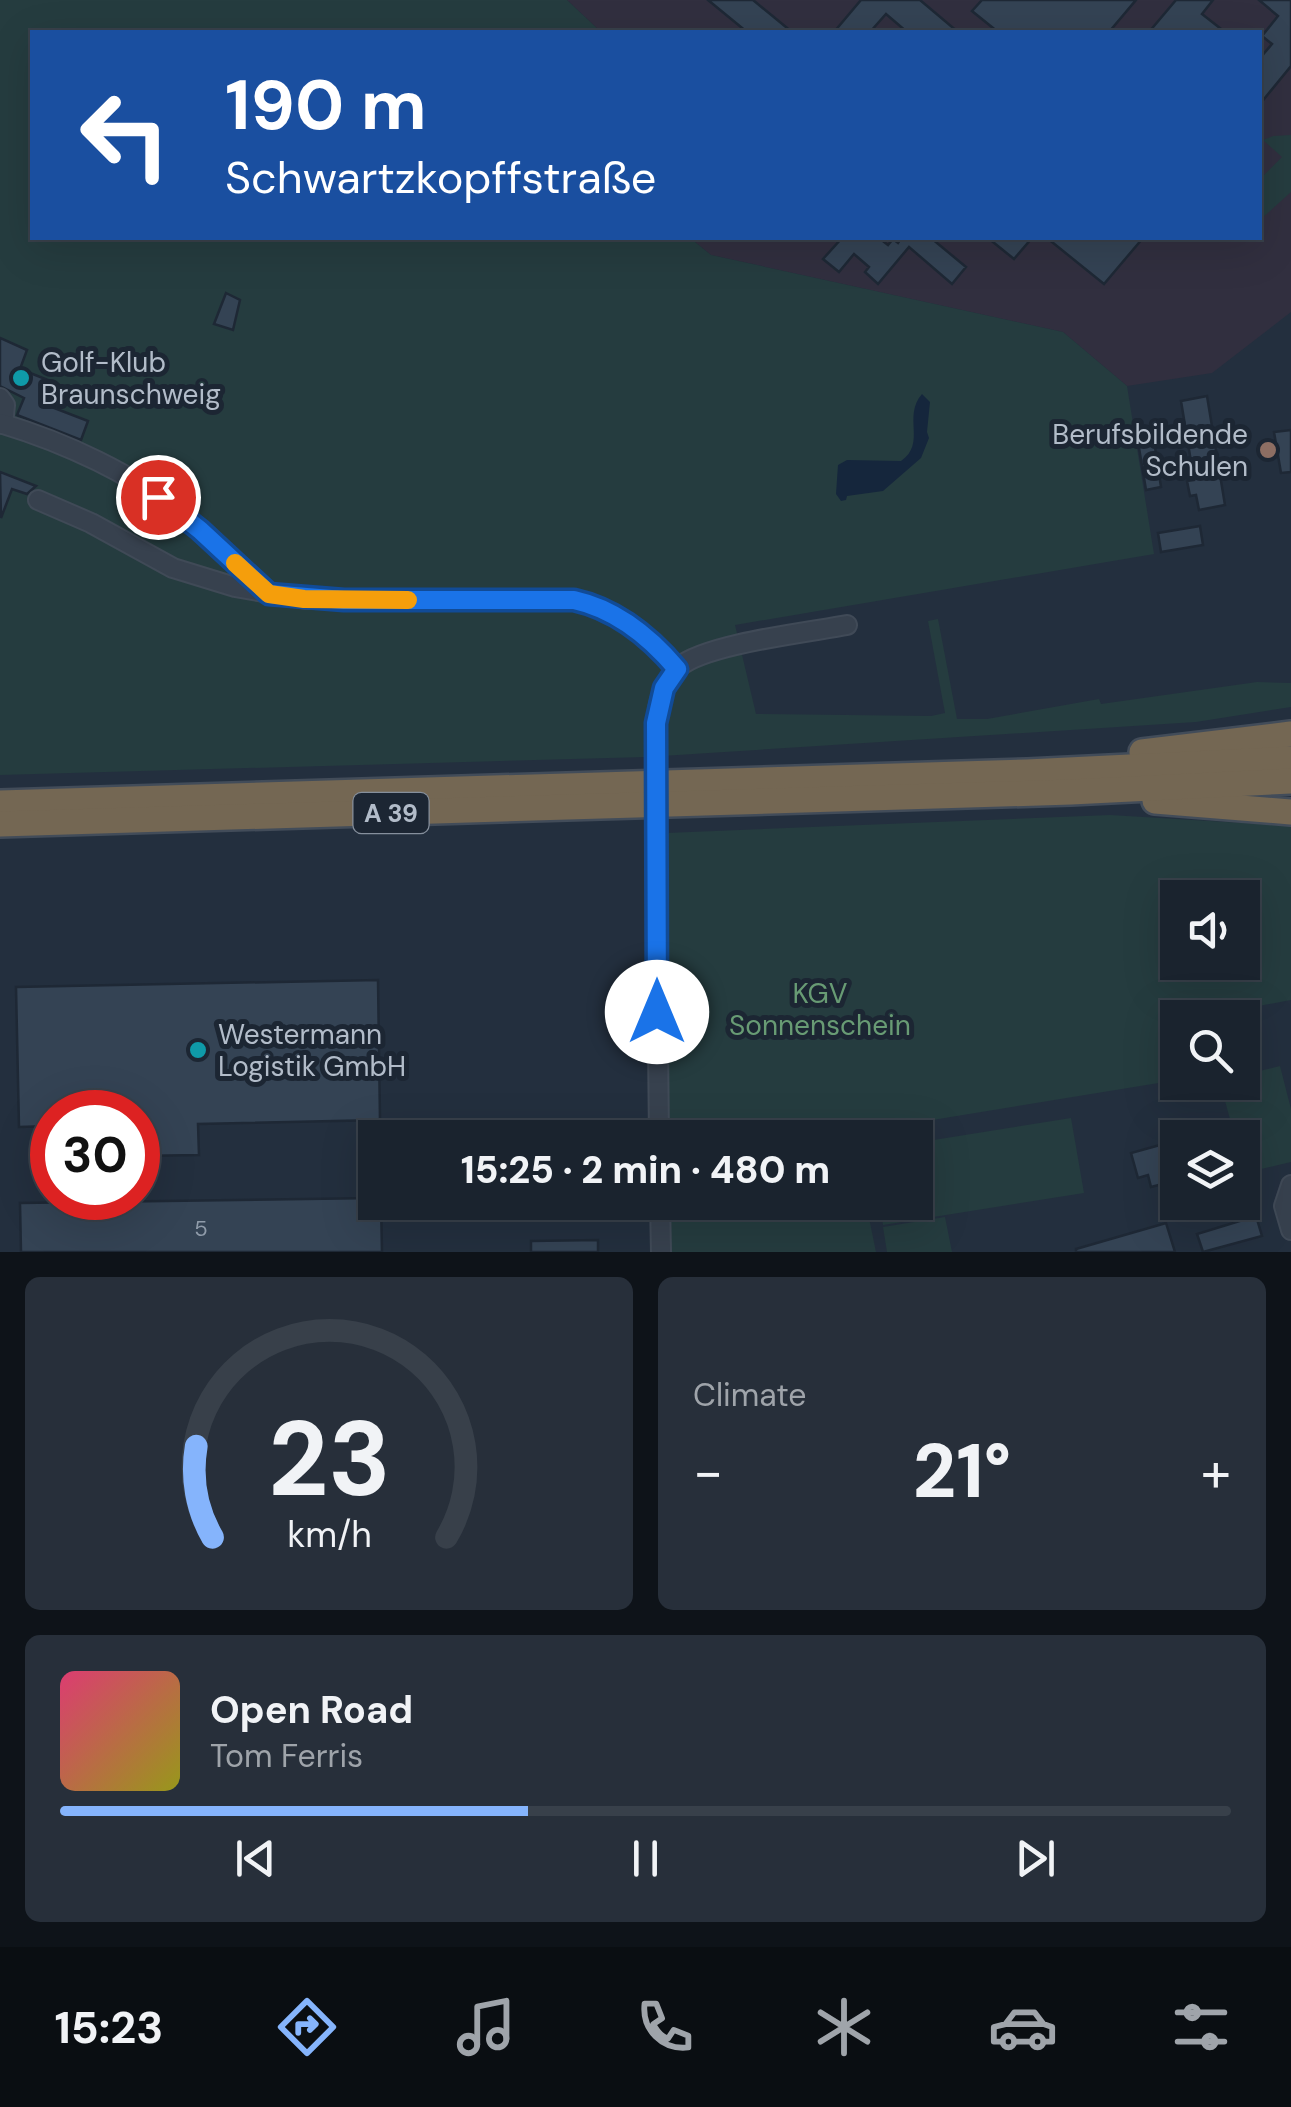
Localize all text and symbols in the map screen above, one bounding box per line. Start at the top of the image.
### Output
text: 190 m [225,60,427,151]
icon: left [60,70,190,200]
text: Schwartzkopffstraße [225,148,656,207]
place label: Golf-Klub Braunschweig [41,344,221,413]
marker: Golf-Klub Braunschweig [10,367,32,389]
place label: Berufsbildende Schulen [1052,416,1248,485]
marker: Berufsbildende Schulen [1257,439,1279,461]
pin [116,455,201,540]
icon: arrive [131,470,186,525]
road number: A 39 [354,793,428,833]
map controls [1160,880,1260,1220]
button: sound [1160,880,1260,980]
position arrow [605,960,709,1064]
park label: KGV Sonnenschein [729,975,911,1044]
button: search [1160,1000,1260,1100]
place label: Westermann Logistik GmbH [218,1016,406,1085]
marker: Westermann Logistik GmbH [187,1039,209,1061]
speed limit sign: 30 [30,1090,160,1220]
button: layers [1160,1120,1260,1220]
text: 15:25 · 2 min · 480 m [461,1145,830,1195]
house number: 5 [194,1214,208,1243]
text: Climate [693,1374,807,1416]
text: 23 [268,1392,390,1527]
text: 21° [913,1423,1011,1520]
text: − [693,1436,723,1508]
text: + [1201,1436,1231,1508]
text: km/h [287,1512,371,1558]
text: Open Road [210,1685,413,1735]
text: Tom Ferris [210,1735,363,1777]
icon: previous [228,1831,283,1886]
icon: pause [618,1831,673,1886]
icon: next [1008,1831,1063,1886]
icon: directions [272,1992,342,2062]
icon: music [451,1992,521,2062]
icon: phone [630,1992,700,2062]
icon: climate [809,1992,879,2062]
icon: car [988,1992,1058,2062]
icon: filters [1166,1992,1236,2062]
text: 15:23 [54,1998,163,2057]

